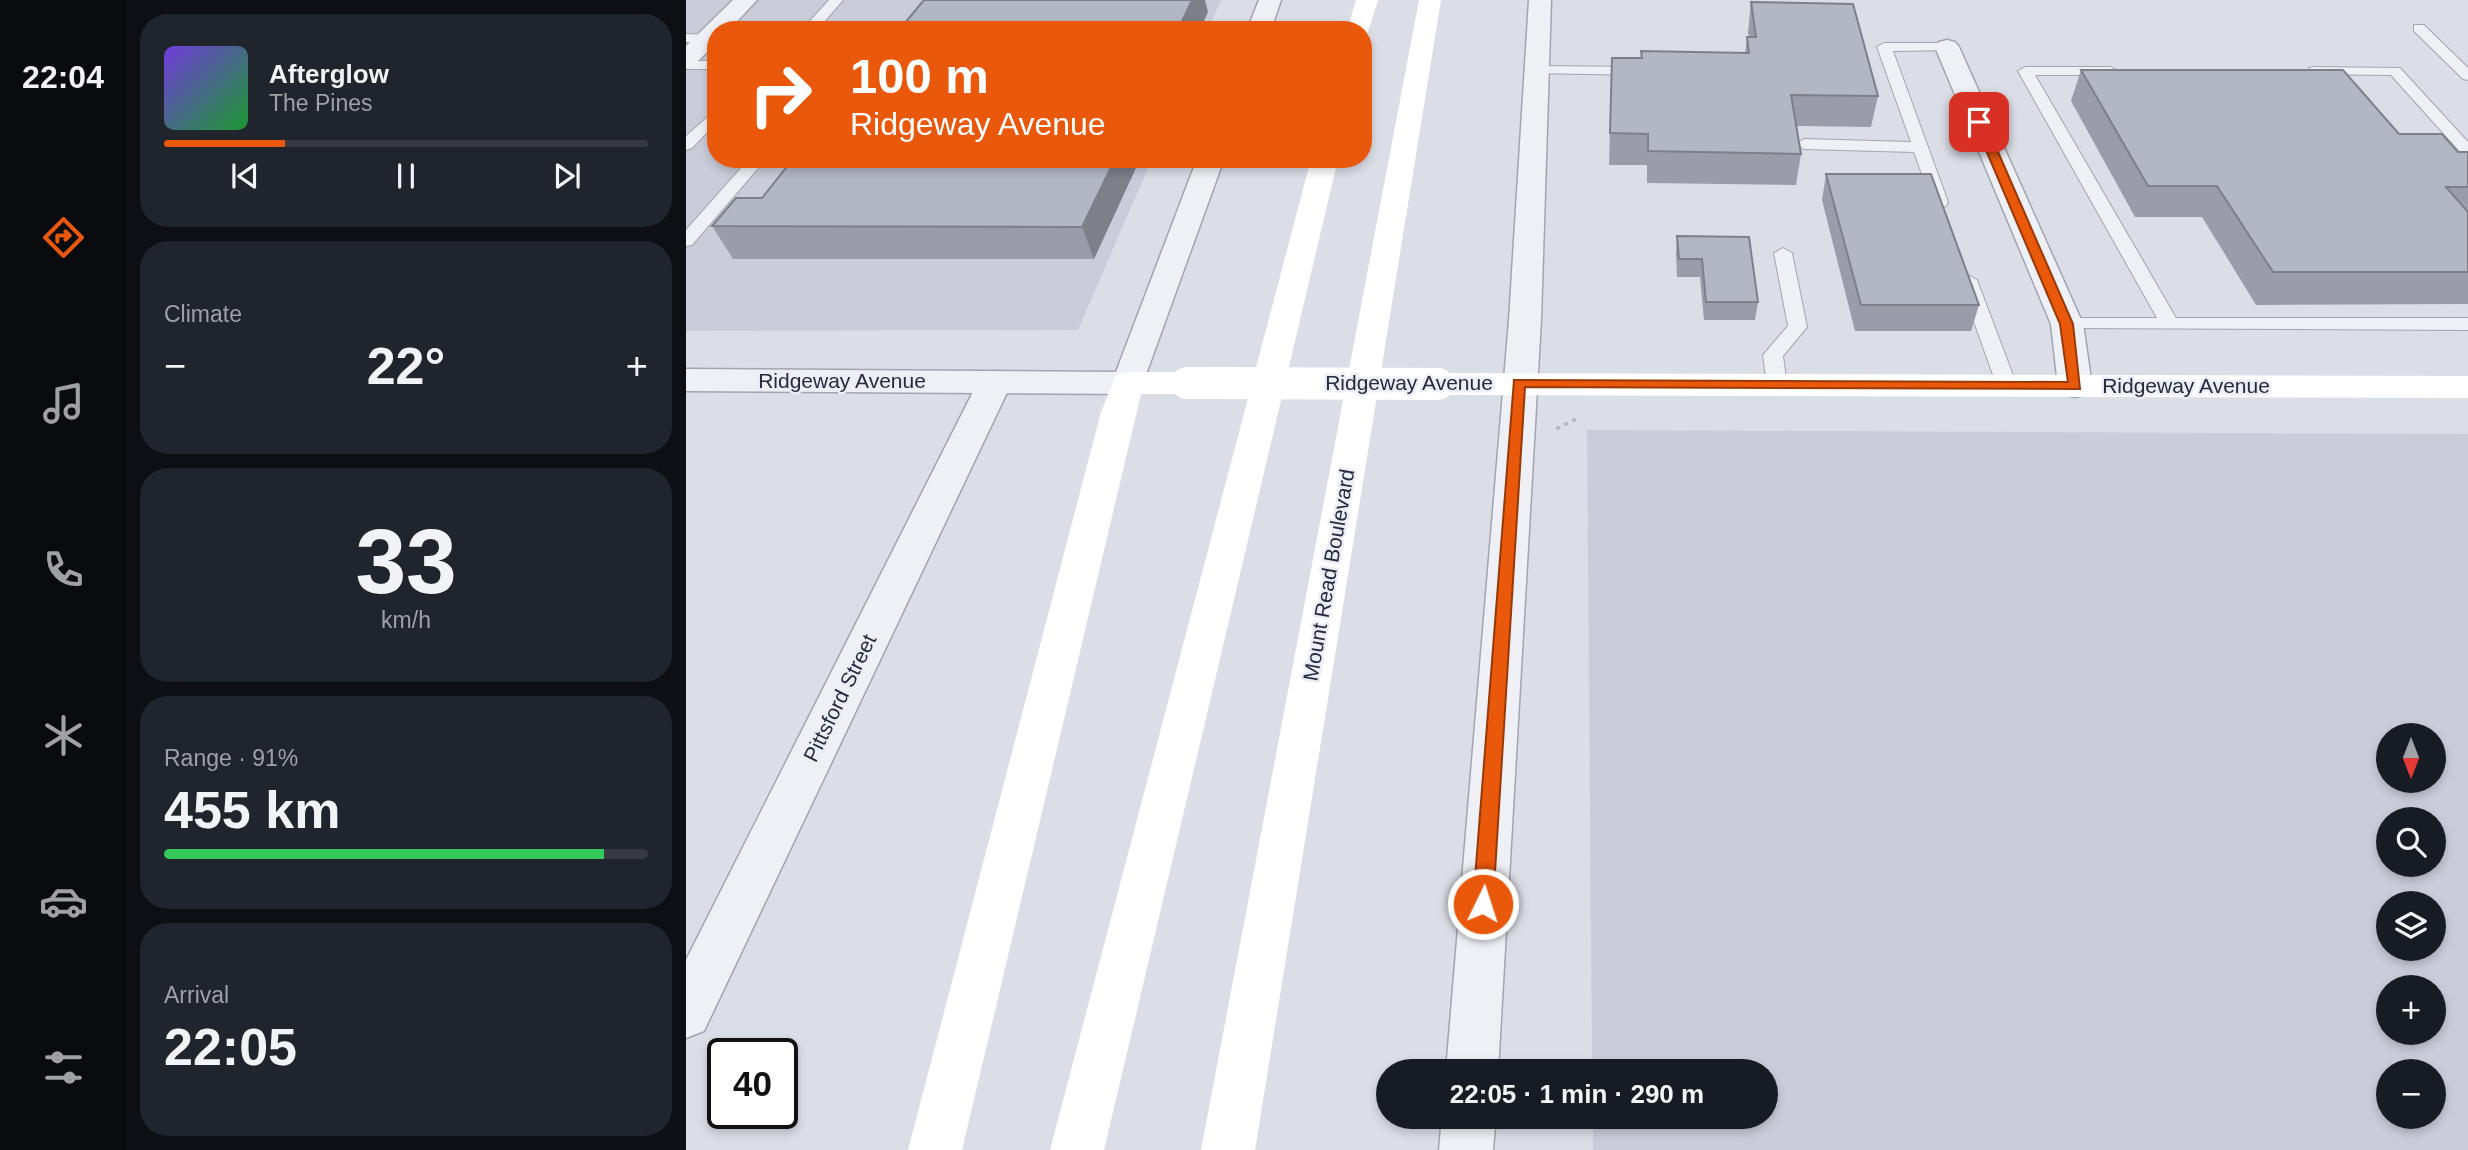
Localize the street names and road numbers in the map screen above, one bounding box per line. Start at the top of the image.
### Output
street label: Ridgeway Avenue [758,369,926,392]
street label: Ridgeway Avenue [1325,371,1493,394]
street label: Ridgeway Avenue [2102,374,2270,397]
street label: Mount Read Boulevard [1299,467,1358,683]
street label: Pittsford Street [799,630,880,765]

